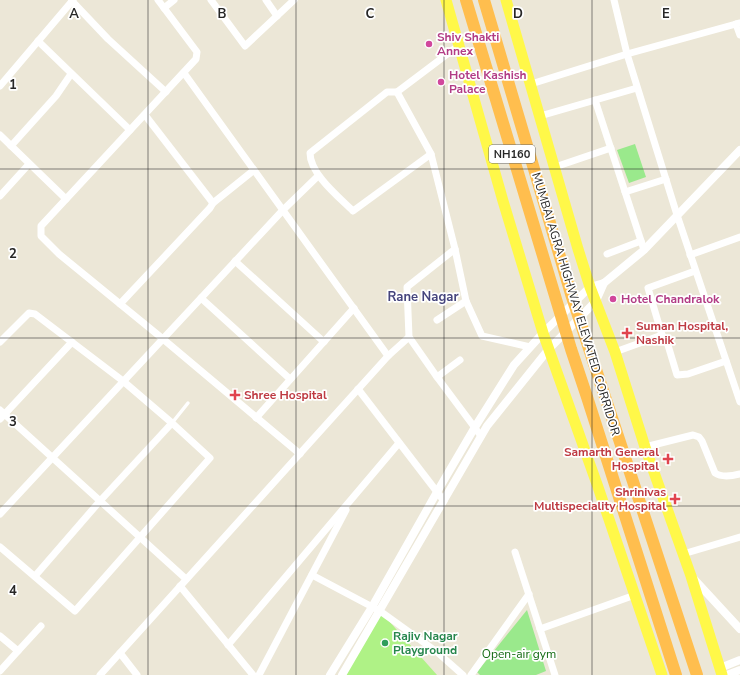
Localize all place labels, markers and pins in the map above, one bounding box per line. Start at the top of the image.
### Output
place label: Shiv Shakti Annex [437,29,499,59]
marker: Shiv Shakti Annex [424,39,434,49]
place label: Hotel Kashish Palace [449,67,527,97]
marker: Hotel Kashish Palace [436,77,446,87]
place label: Hotel Chandralok [621,291,720,307]
marker: Hotel Chandralok [608,294,618,304]
place label: Suman Hospital, Nashik [636,318,728,348]
marker: Suman Hospital, Nashik [621,327,633,339]
place label: Shree Hospital [244,387,327,403]
marker: Shree Hospital [229,389,241,401]
place label: Samarth General Hospital [564,444,659,474]
marker: Samarth General Hospital [662,453,674,465]
place label: Shrinivas Multispeciality Hospital [534,484,666,514]
marker: Shrinivas Multispeciality Hospital [669,493,681,505]
place label: Rajiv Nagar Playground [393,628,458,658]
marker: Rajiv Nagar Playground [380,638,390,648]

